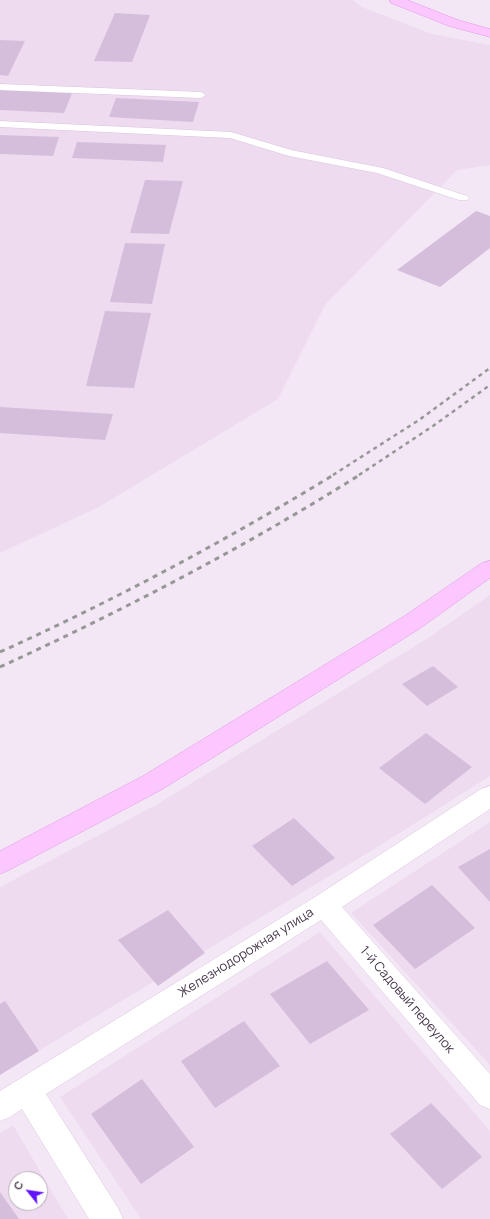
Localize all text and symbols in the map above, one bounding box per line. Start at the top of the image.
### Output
street label: Железнодорожная улица [175,905,317,1001]
street label: 1-й Садовый переулок [356,943,458,1057]
north arrow [8,1171,48,1211]
text: С [10,1178,27,1193]

